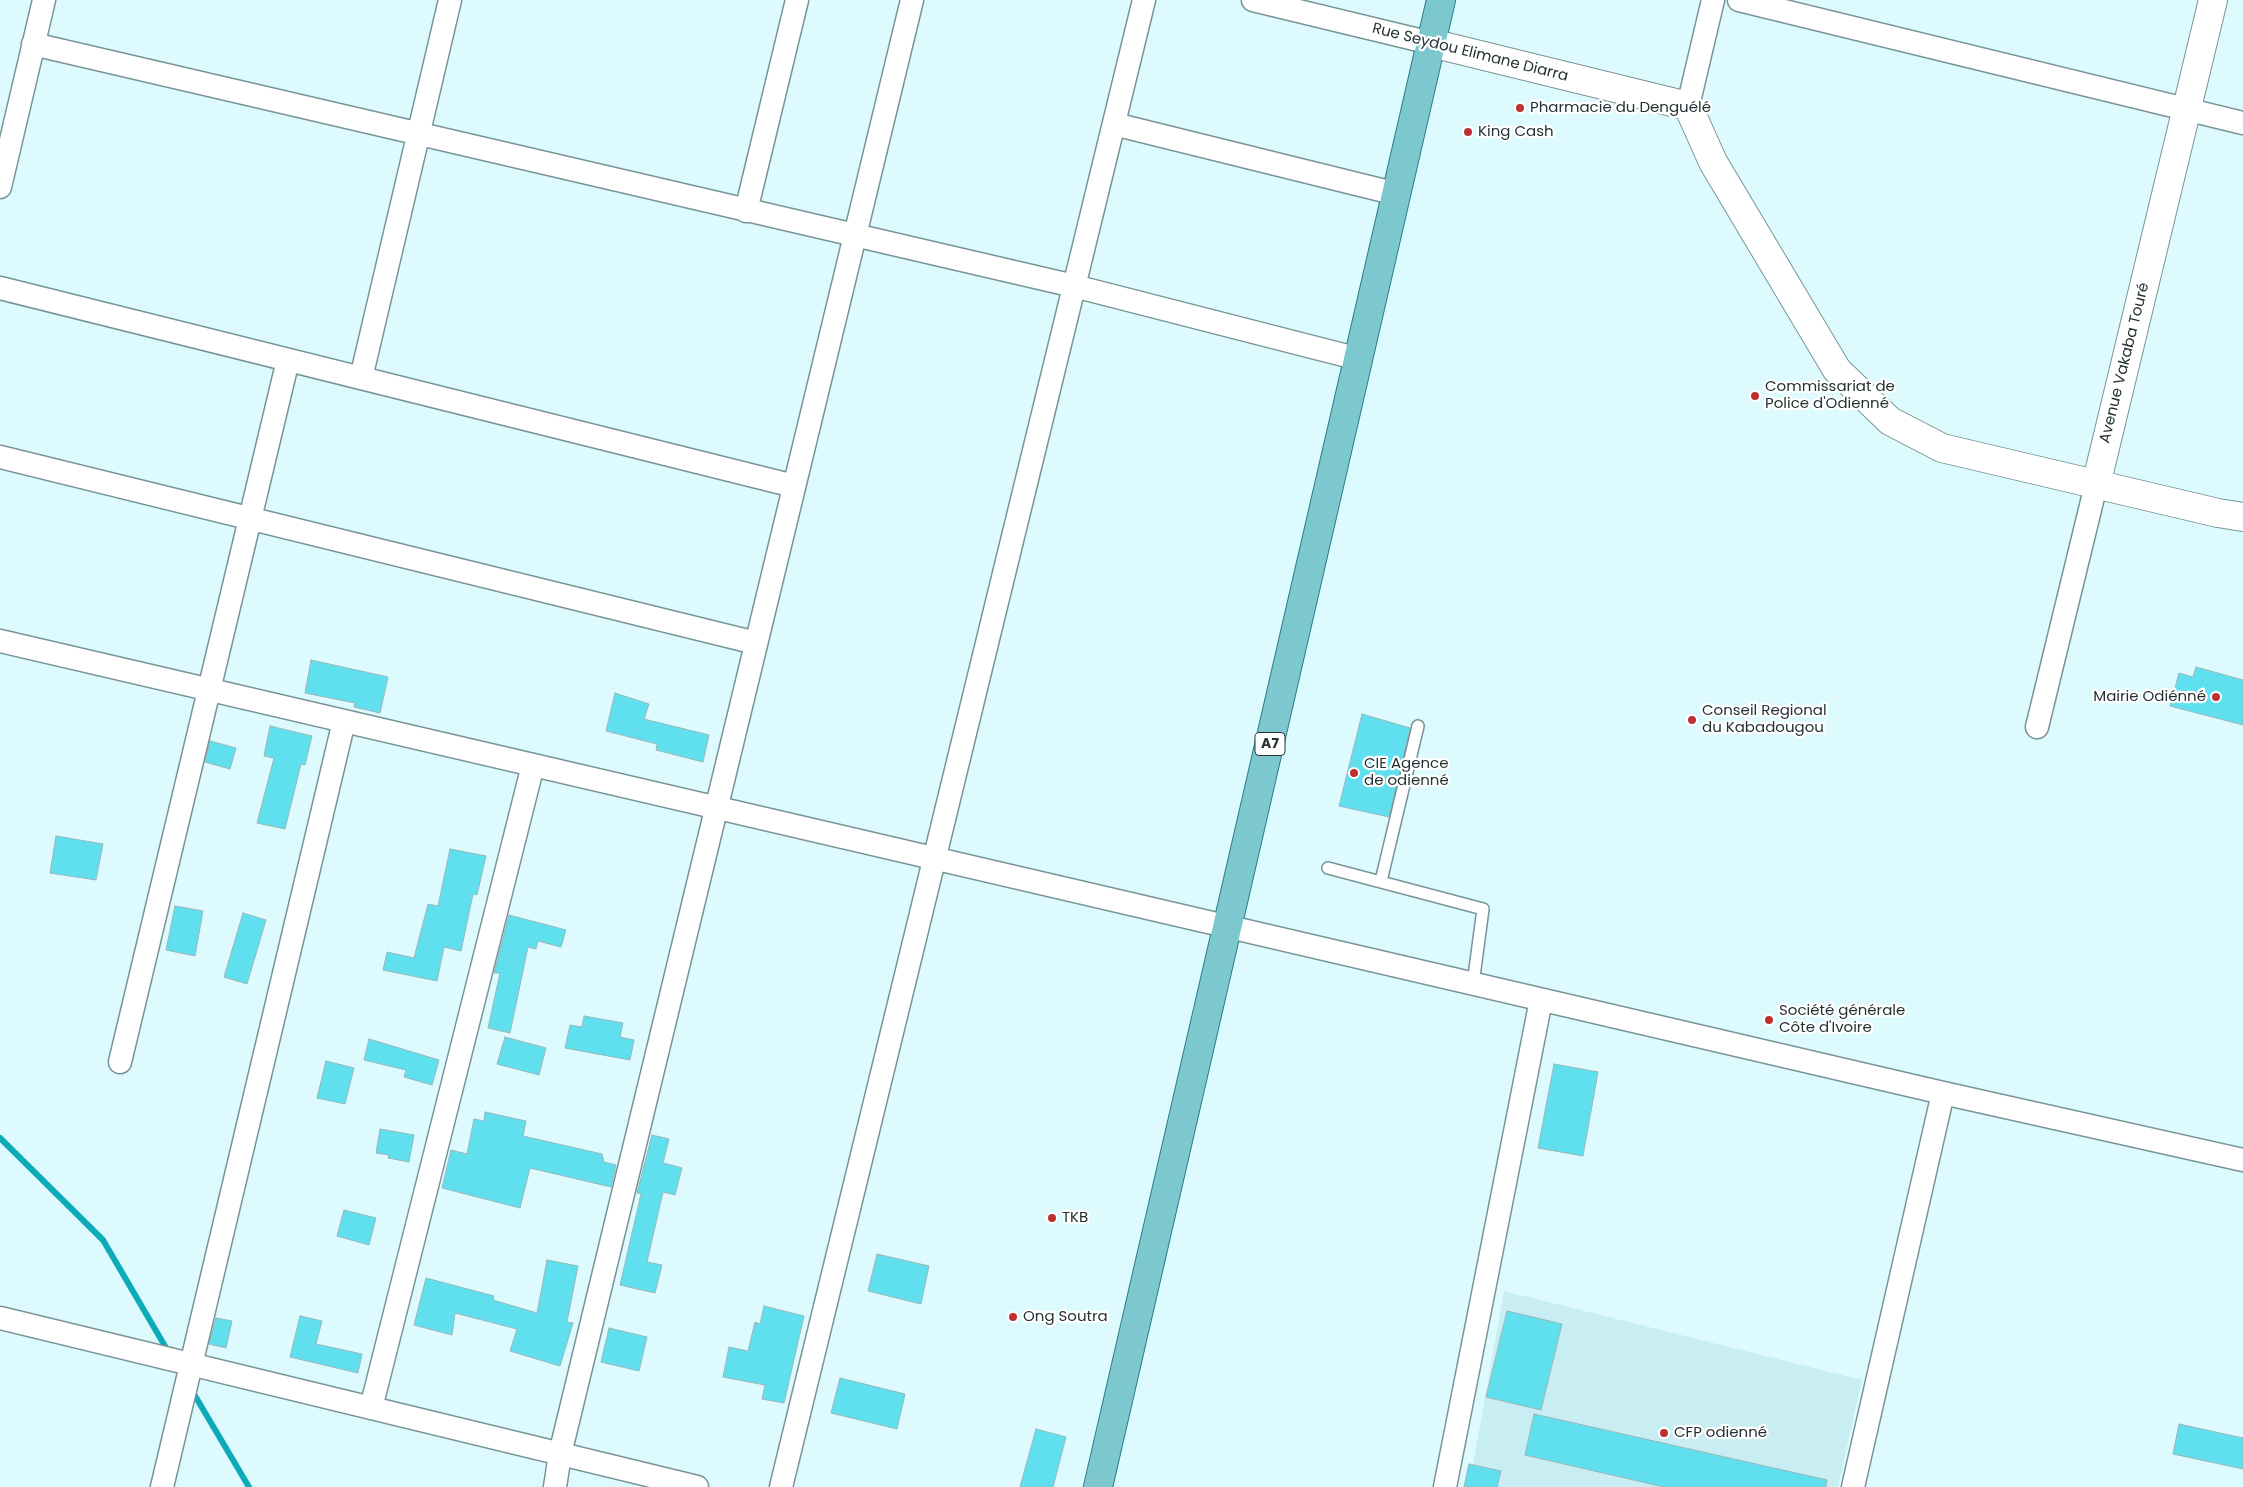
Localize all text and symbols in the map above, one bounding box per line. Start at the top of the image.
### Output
street label: Rue Seydou Elimane Diarra [1370,20,1570,86]
place label: Pharmacie du Denguélé [1530,99,1711,117]
marker: Pharmacie du Denguélé [1514,102,1526,114]
place label: King Cash [1478,123,1554,141]
marker: King Cash [1462,126,1474,138]
street label: Avenue Vakaba Touré [2096,281,2154,445]
place label: Commissariat de Police d'Odienné [1765,378,1895,413]
marker: Commissariat de Police d'Odienné [1749,390,1761,402]
place label: Mairie Odiénné [2093,688,2206,706]
marker: Mairie Odiénné [2210,691,2222,703]
place label: Conseil Regional du Kabadougou [1702,702,1827,737]
marker: Conseil Regional du Kabadougou [1686,714,1698,726]
road number: A7 [1255,732,1285,756]
place label: CIE Agence de odienné [1364,755,1449,790]
marker: CIE Agence de odienné [1348,767,1360,779]
place label: Société générale Côte d'Ivoire [1779,1002,1905,1037]
marker: Société générale Côte d'Ivoire [1763,1014,1775,1026]
place label: TKB [1062,1209,1088,1227]
marker: TKB [1046,1212,1058,1224]
place label: Ong Soutra [1023,1308,1108,1326]
marker: Ong Soutra [1007,1311,1019,1323]
place label: CFP odienné [1674,1424,1767,1442]
marker: CFP odienné [1658,1427,1670,1439]

